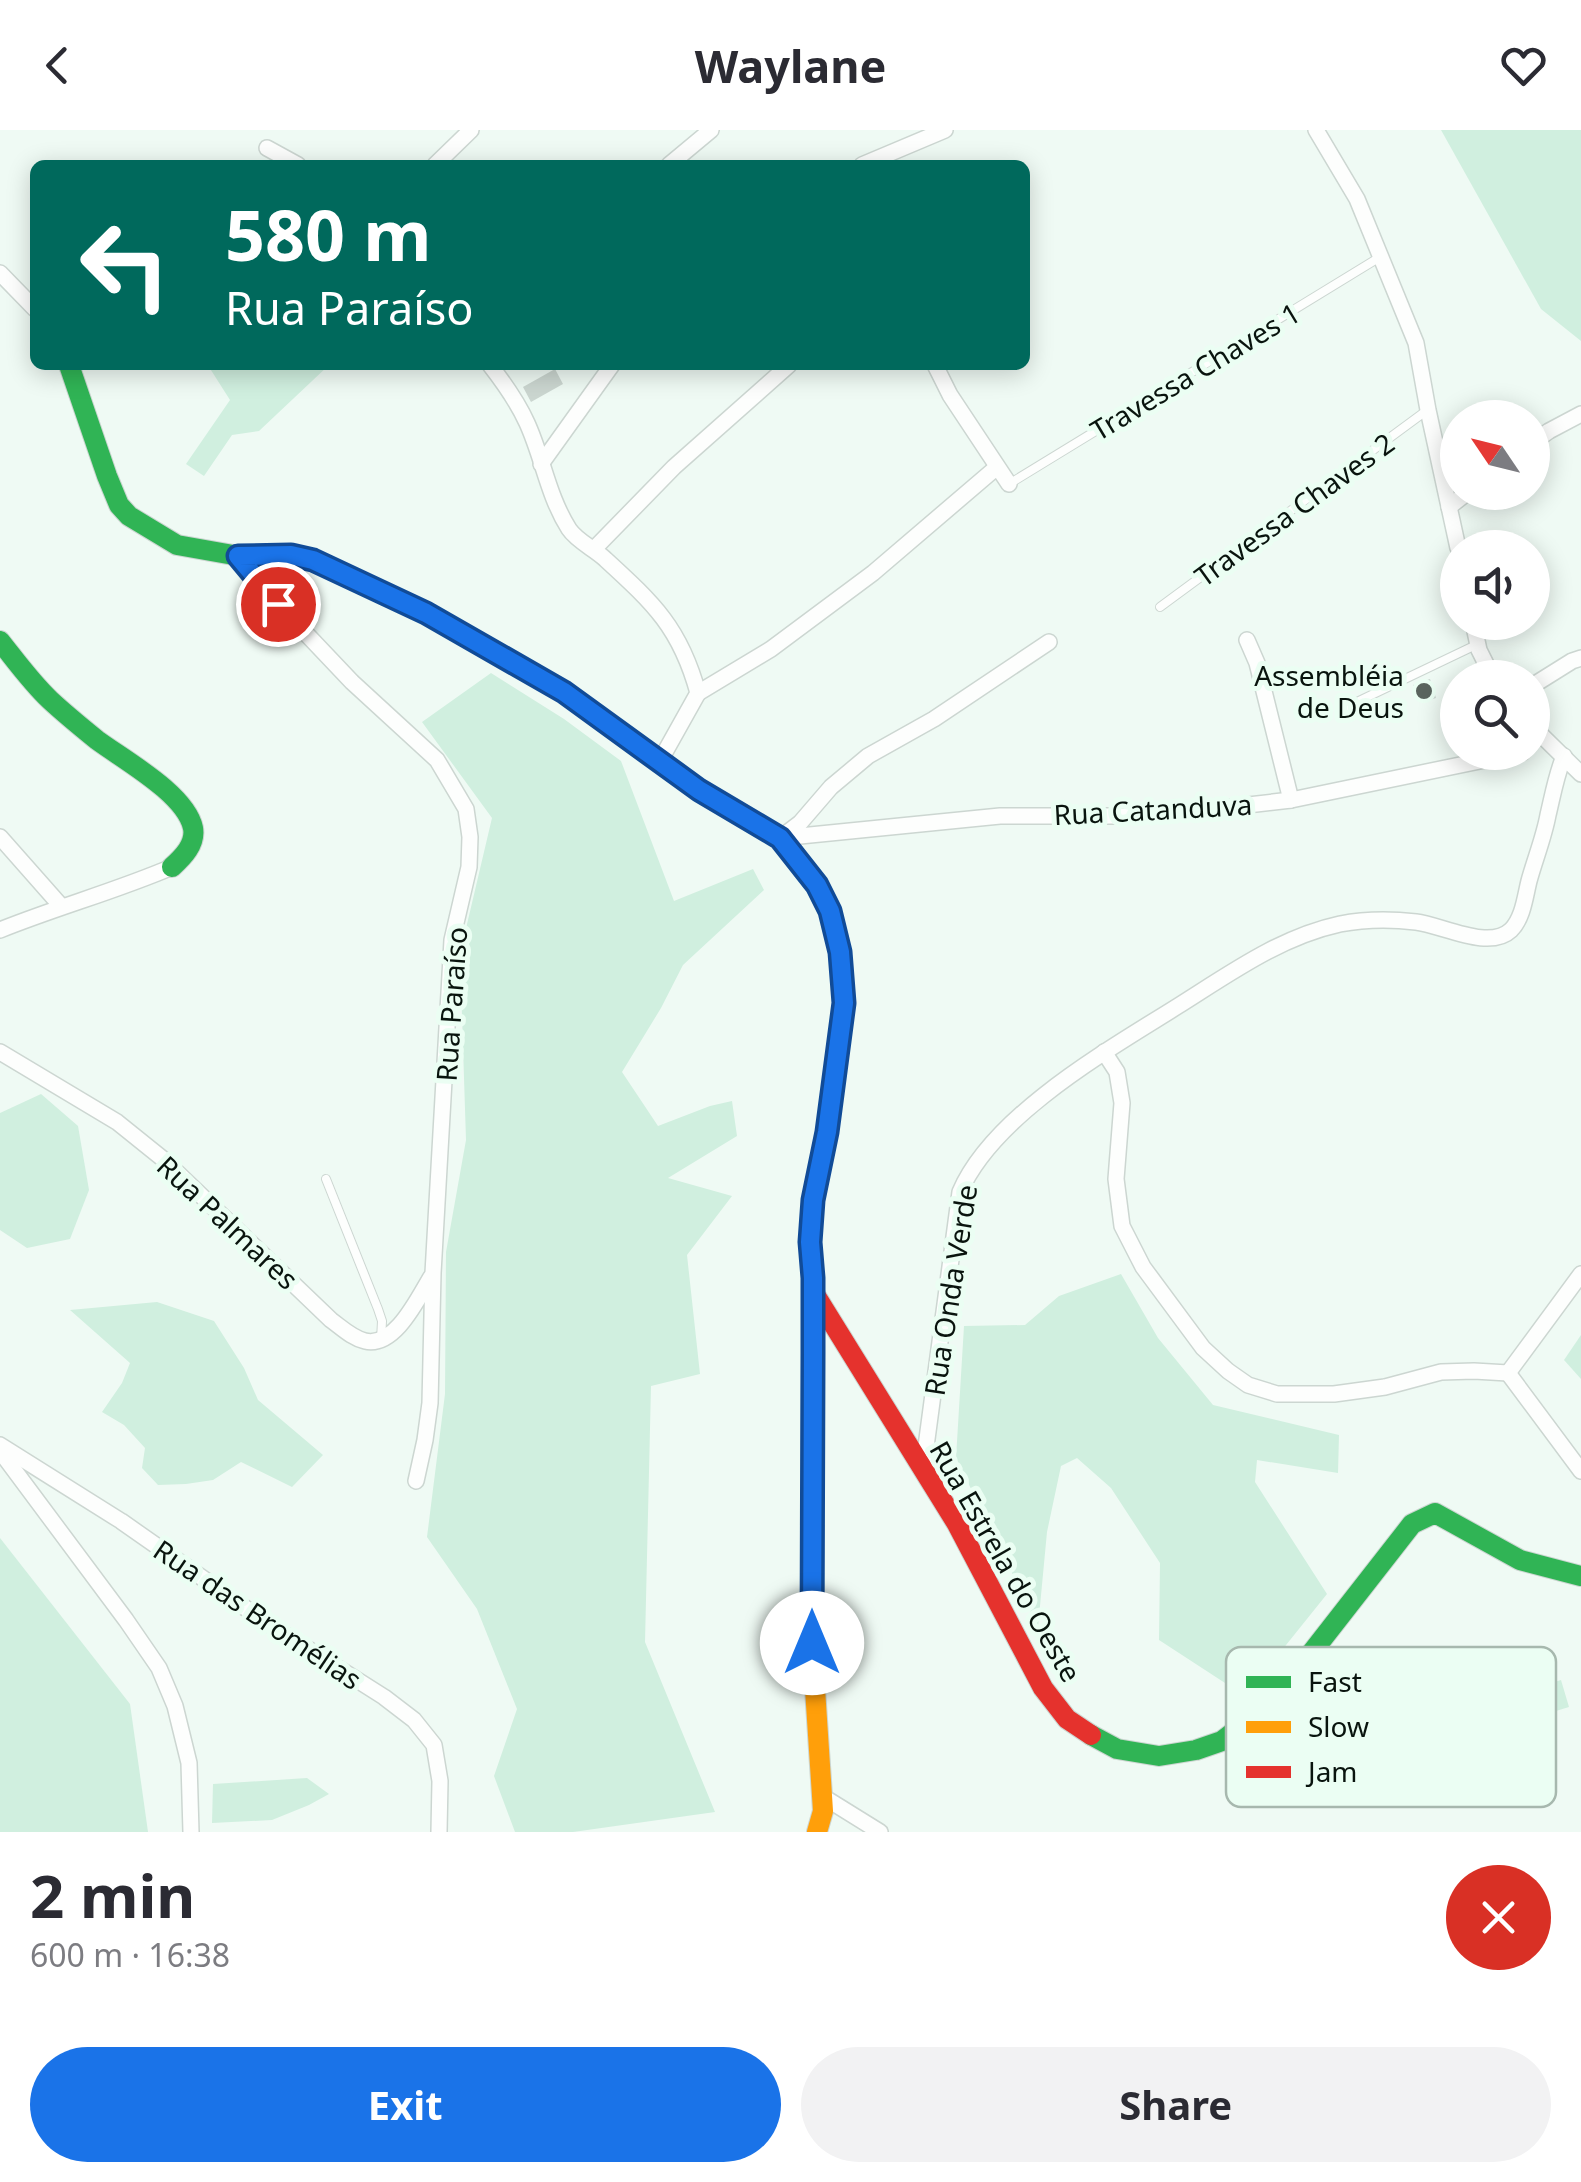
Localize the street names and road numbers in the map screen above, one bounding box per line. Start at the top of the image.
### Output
street label: Travessa Chaves 1 [1083,293,1307,449]
street label: Travessa Chaves 2 [1186,424,1402,594]
street label: Rua Catanduva [1053,785,1253,833]
street label: Rua Paraíso [427,926,475,1082]
street label: Rua Palmares [149,1147,307,1297]
street label: Rua Onda Verde [915,1182,985,1398]
street label: Rua Estrela do Oeste [921,1434,1091,1688]
street label: Rua das Bromélias [147,1530,369,1698]

